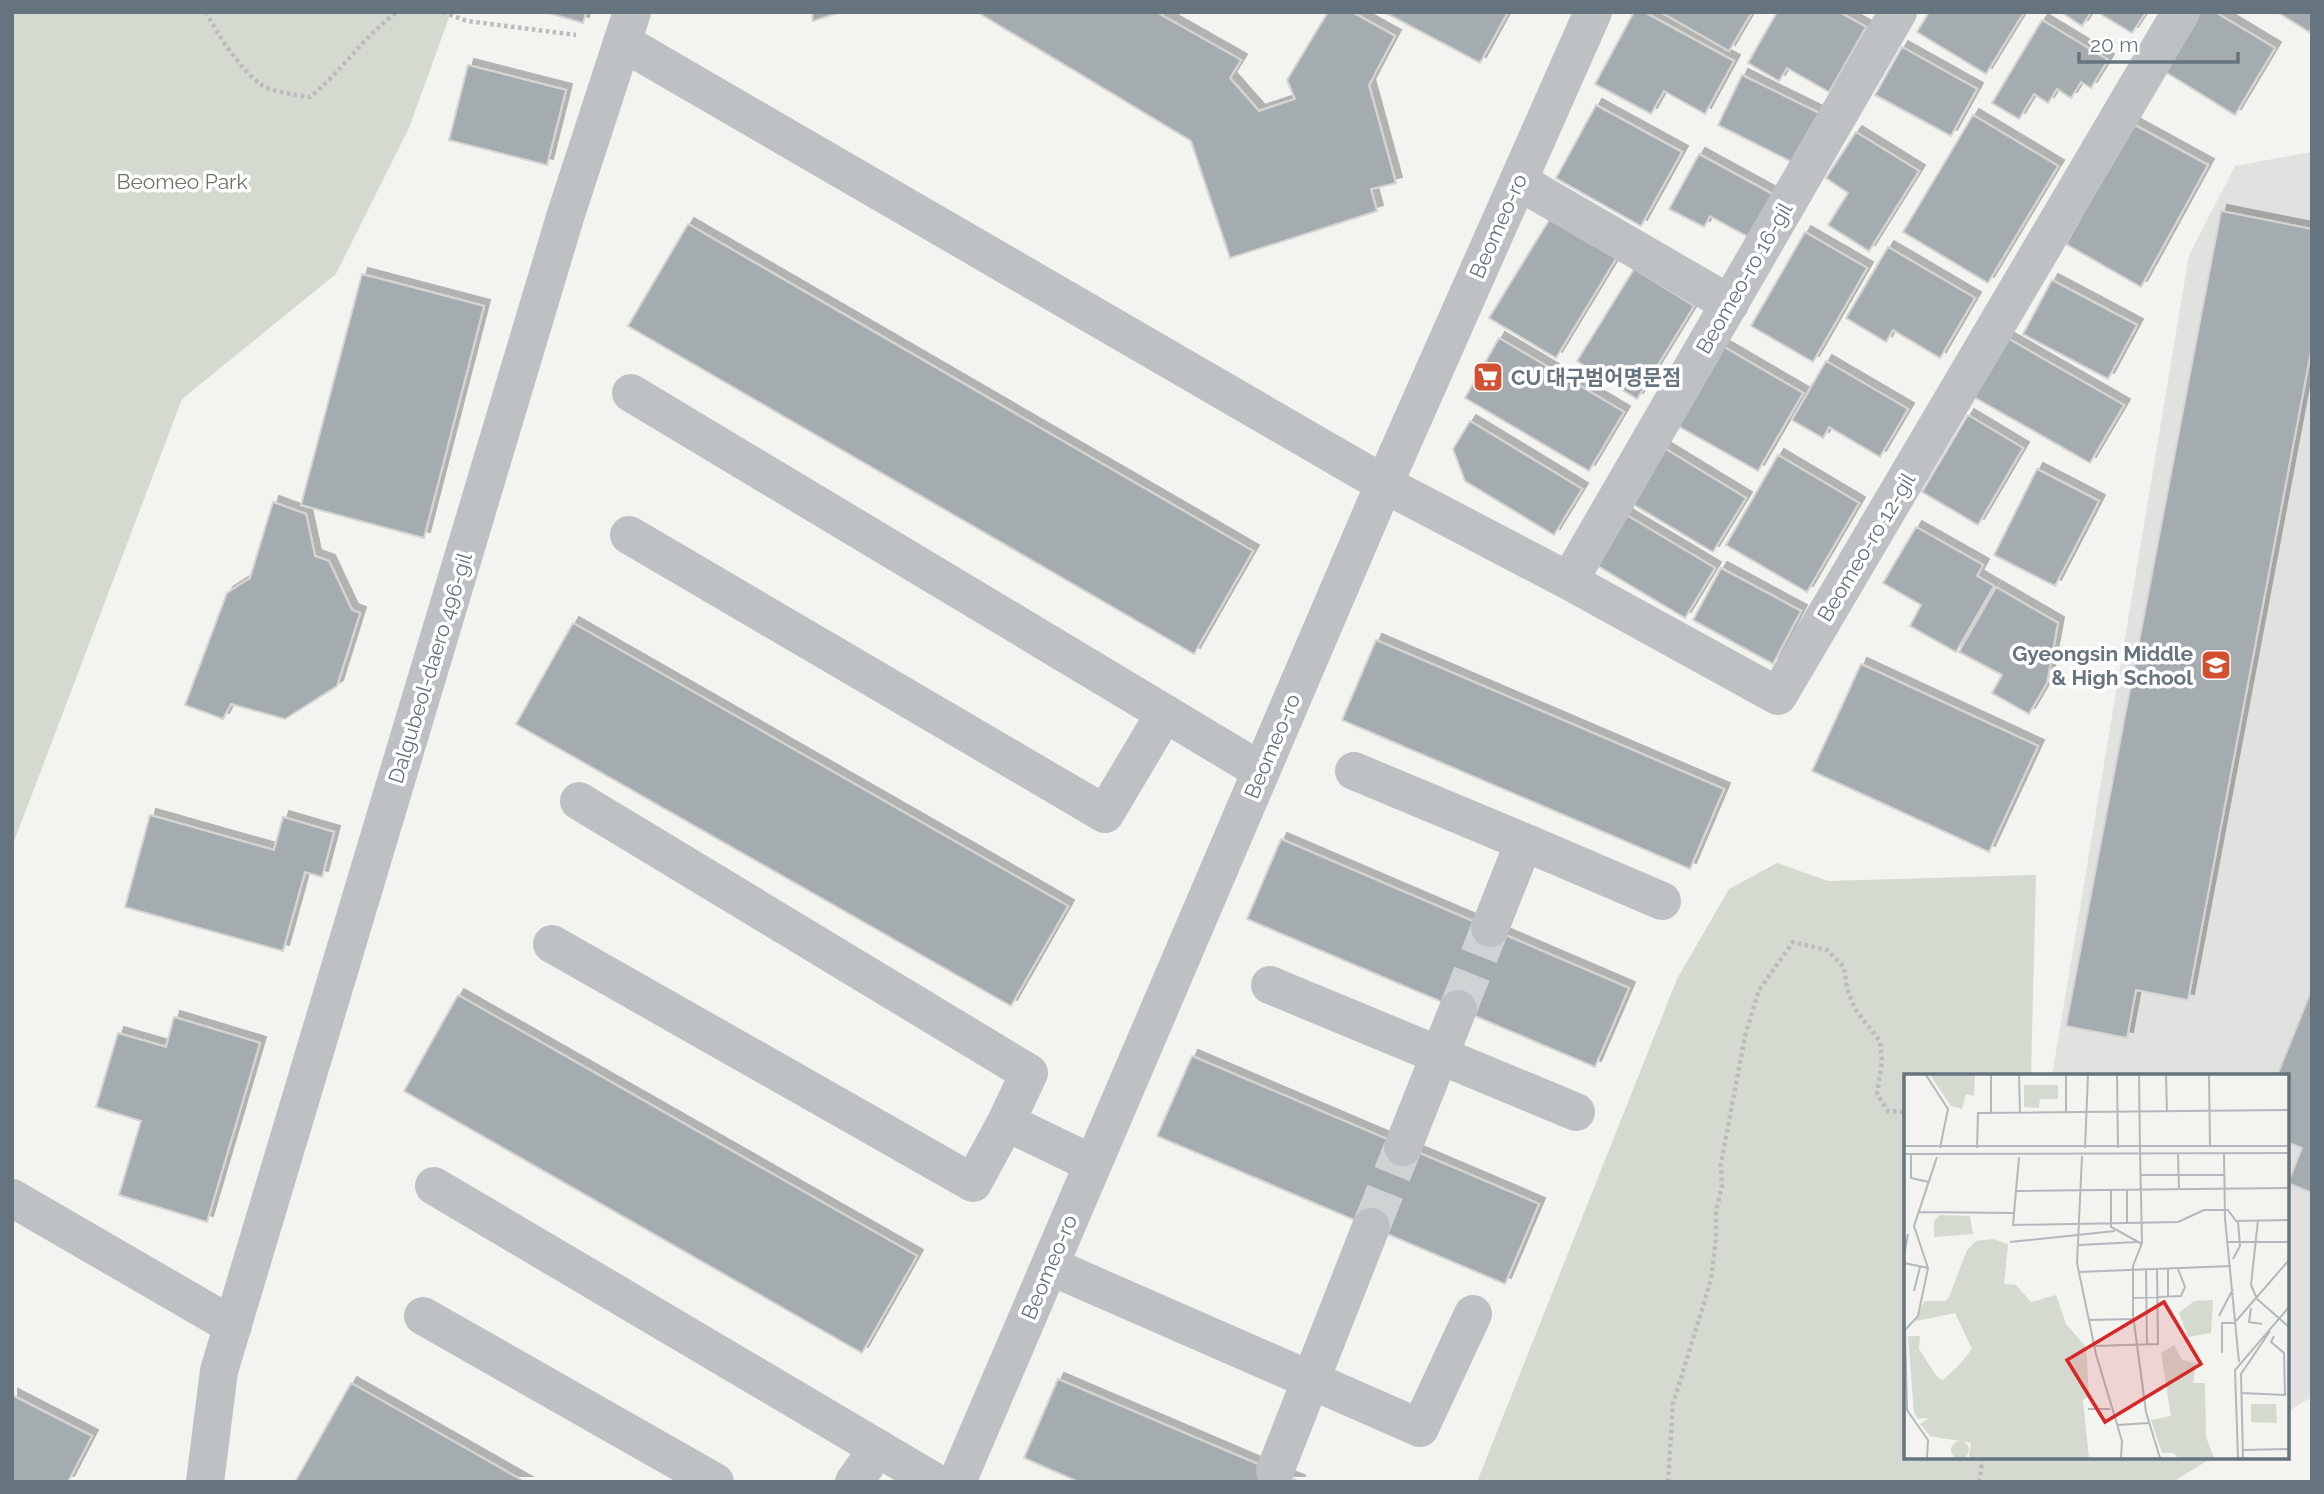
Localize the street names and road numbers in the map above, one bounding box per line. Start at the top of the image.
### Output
street label: Beomeo-ro [1464,170,1532,282]
street label: Beomeo-ro 16-gil [1691,198,1798,358]
street label: Beomeo-ro 12-gil [1812,468,1920,626]
street label: Dalgubeol-daero 496-gil [383,549,477,786]
street label: Beomeo-ro [1239,690,1305,802]
street label: Beomeo-ro [1016,1211,1082,1323]

